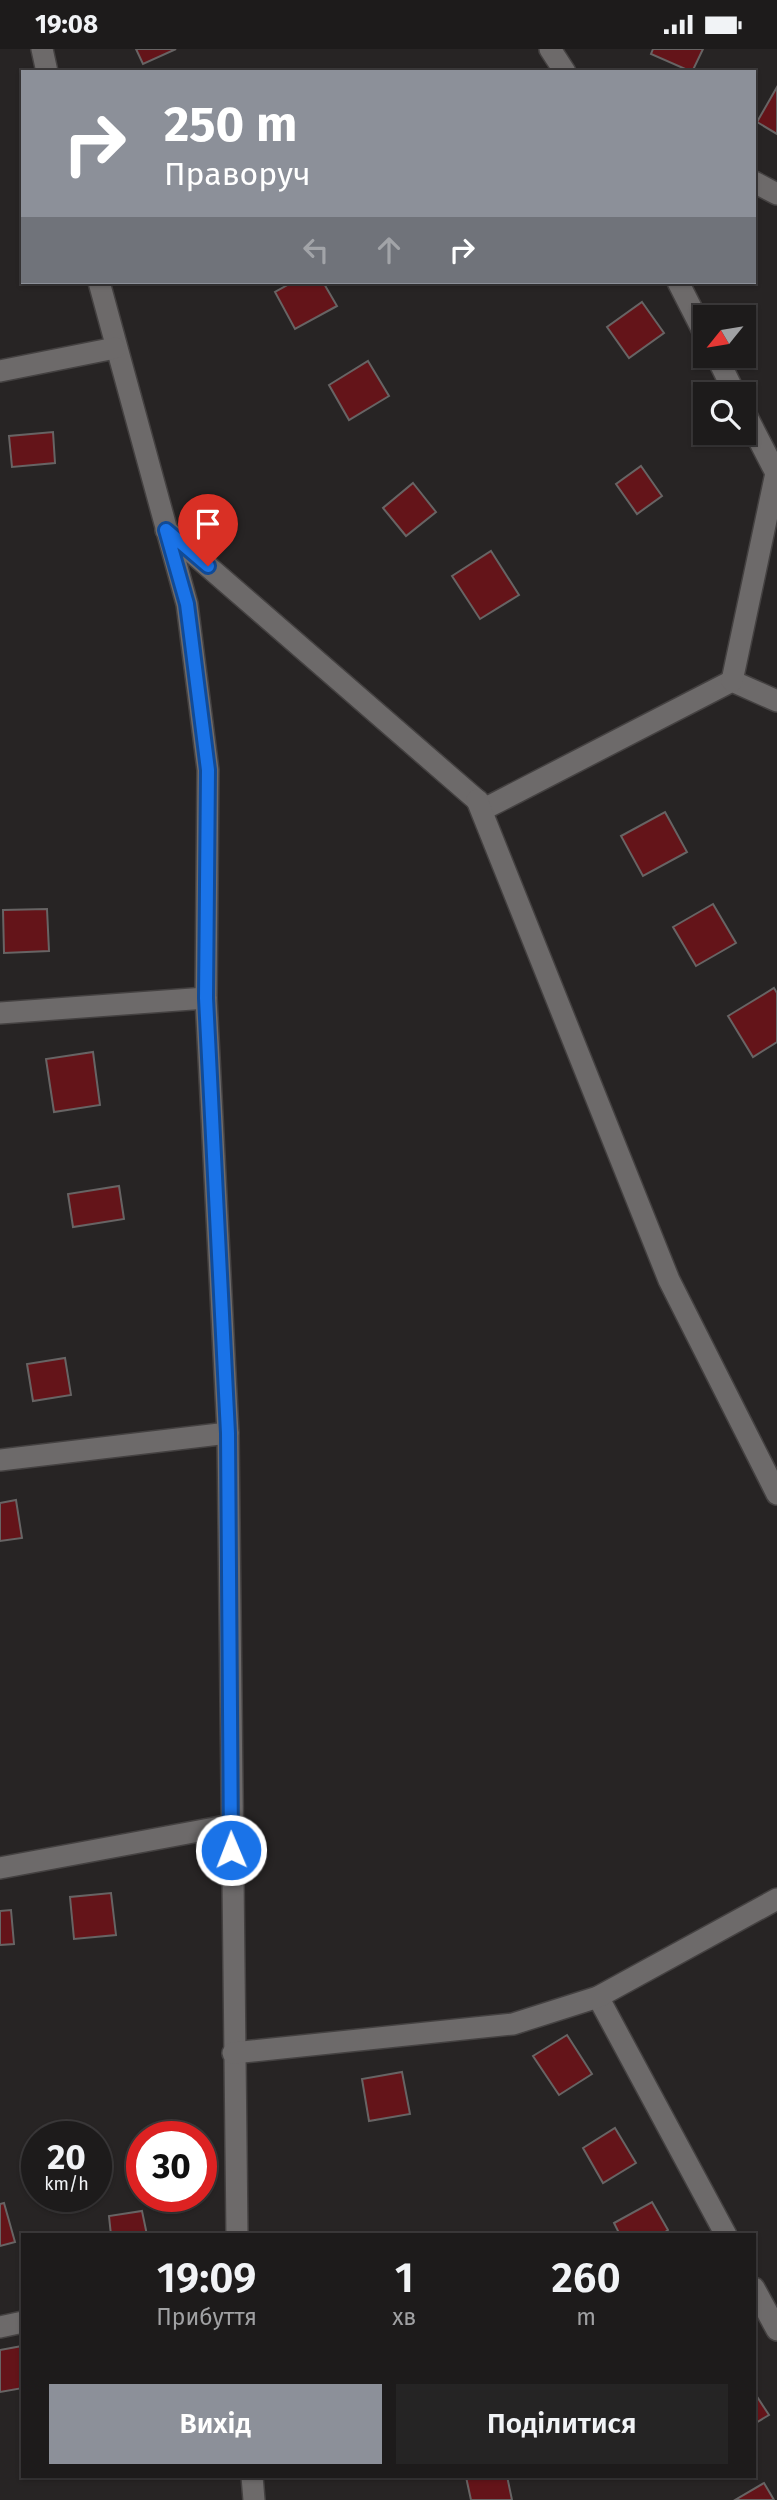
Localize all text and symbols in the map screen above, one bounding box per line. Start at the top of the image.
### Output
text: 19:08 [35,9,98,40]
text: 250 m [164,95,297,154]
icon: right [49,98,140,189]
text: Праворуч [164,155,311,193]
icon: left [297,231,335,269]
icon: ahead [370,231,408,269]
icon: right [443,231,481,269]
north arrow [693,305,756,367]
map controls [693,305,756,445]
button: search [693,382,756,445]
pin [178,494,238,566]
icon: arrive [189,505,227,543]
position arrow [194,1813,268,1887]
speed limit sign: 30 [126,2121,217,2212]
text: 20 [47,2136,86,2178]
text: km/h [44,2173,89,2195]
text: 19:09 [157,2253,256,2303]
text: 1 [395,2253,414,2303]
text: 260 [552,2253,621,2303]
text: Прибуття [156,2303,257,2331]
text: хв [392,2303,416,2331]
text: m [576,2303,596,2331]
button: Вихід [49,2384,382,2464]
button: Поділитися [396,2384,728,2464]

